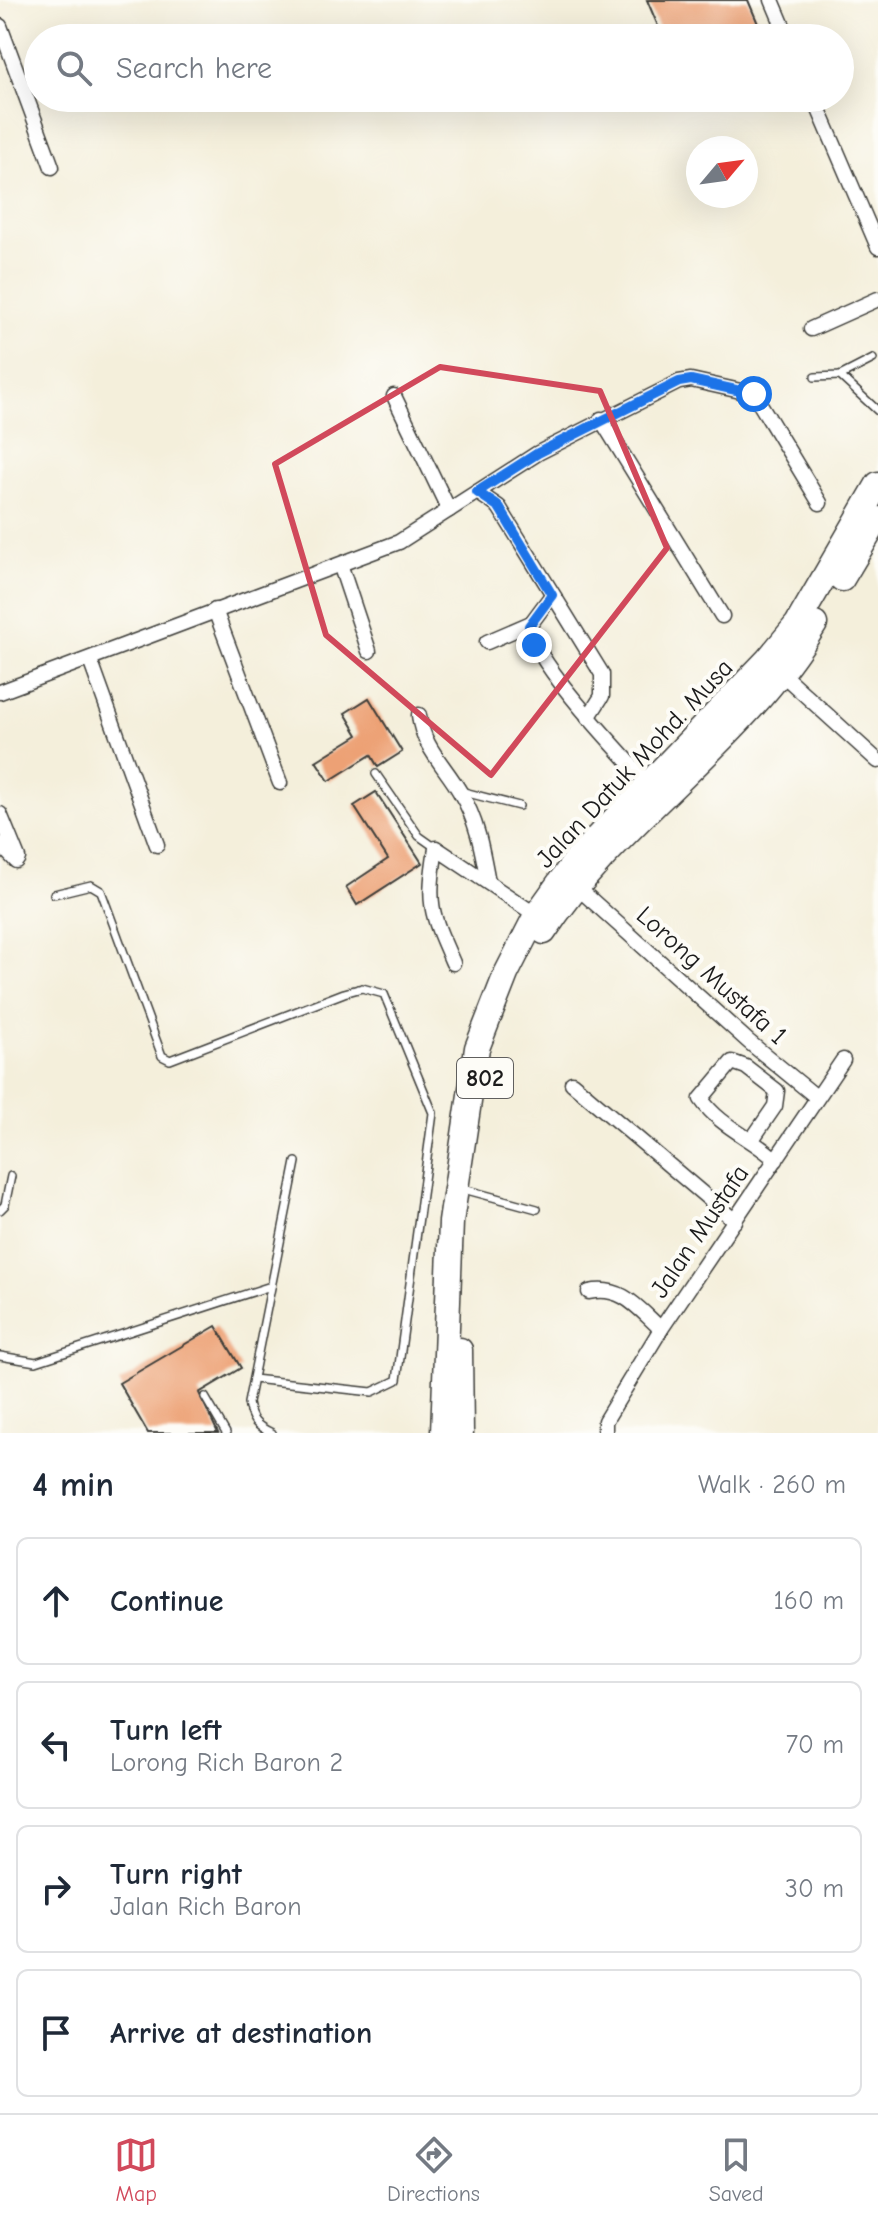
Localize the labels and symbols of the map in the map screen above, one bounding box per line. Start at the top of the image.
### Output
north arrow [686,136,758,208]
route start [736,376,772,412]
route end [516,627,552,663]
street label: Jalan Datuk Mohd. Musa [530,653,739,874]
street label: Lorong Mustafa 1 [630,900,793,1051]
road number: 802 [457,1058,513,1098]
street label: Jalan Mustafa [644,1159,755,1304]

